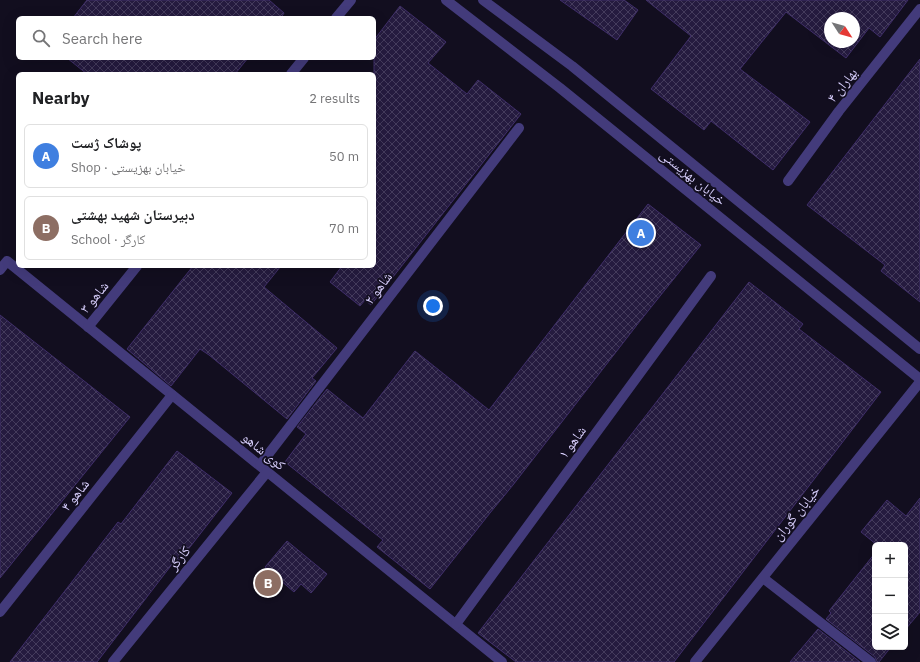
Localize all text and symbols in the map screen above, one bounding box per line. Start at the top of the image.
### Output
north arrow [824,12,860,48]
search box [16,16,376,60]
icon: search [30,27,52,49]
text: Search here [62,29,142,48]
street label: بهاران ۴ [823,64,861,106]
text: Nearby [32,87,90,109]
text: 2 results [309,90,360,107]
text: پوشاک ژست [71,133,141,152]
street label: خیابان بهزیستی [656,145,730,209]
text: A [42,148,50,165]
text: 50 m [329,148,359,165]
text: Shop · خیابان بهزیستی [71,159,185,176]
text: دبیرستان شهید بهشتی [71,205,195,224]
pin: A [628,218,654,248]
text: B [42,220,50,237]
text: 70 m [329,220,359,237]
text: School · کارگر [71,231,145,248]
street label: شاهو ۲ [360,268,396,308]
street label: شاهو ۳ [76,277,112,317]
your location [423,296,443,316]
street label: شاهو ۱ [554,422,590,462]
street label: کوی شاهو [239,428,290,474]
street label: شاهو ۴ [57,475,93,515]
street label: خیابان گوران [768,482,824,544]
street label: کارگر [163,542,194,575]
map controls [872,542,908,650]
button: + [872,542,908,578]
pin: B [255,568,281,598]
button: − [872,578,908,614]
button: layers [872,614,908,650]

